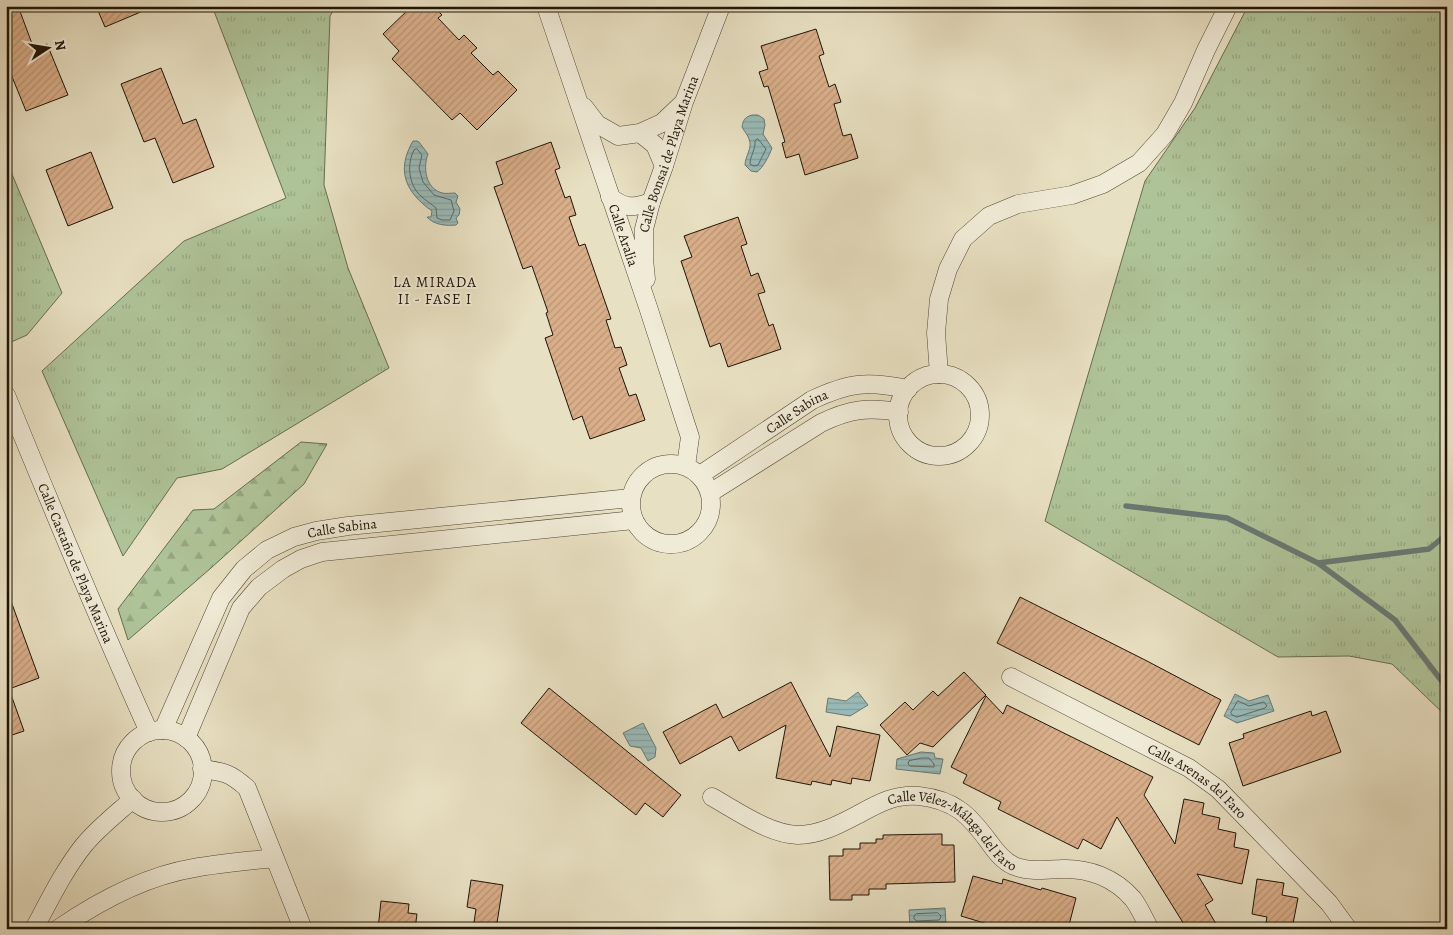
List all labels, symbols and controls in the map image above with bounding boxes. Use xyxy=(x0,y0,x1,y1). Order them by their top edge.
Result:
north arrow xyxy=(22,22,72,72)
text: N xyxy=(50,38,71,52)
street label: Calle Bonsai de Playa Marina xyxy=(634,72,703,235)
street label: Calle Aralia xyxy=(604,202,643,270)
district label: LA MIRADA II - FASE I xyxy=(393,272,477,309)
street label: Calle Sabina xyxy=(762,385,831,438)
street label: Calle Castaño de Playa Marina xyxy=(33,480,118,647)
street label: Calle Sabina xyxy=(305,514,378,543)
street label: Calle Arenas del Faro xyxy=(1144,739,1251,823)
street label: Calle Vélez-Málaga del Faro xyxy=(885,787,1020,876)

